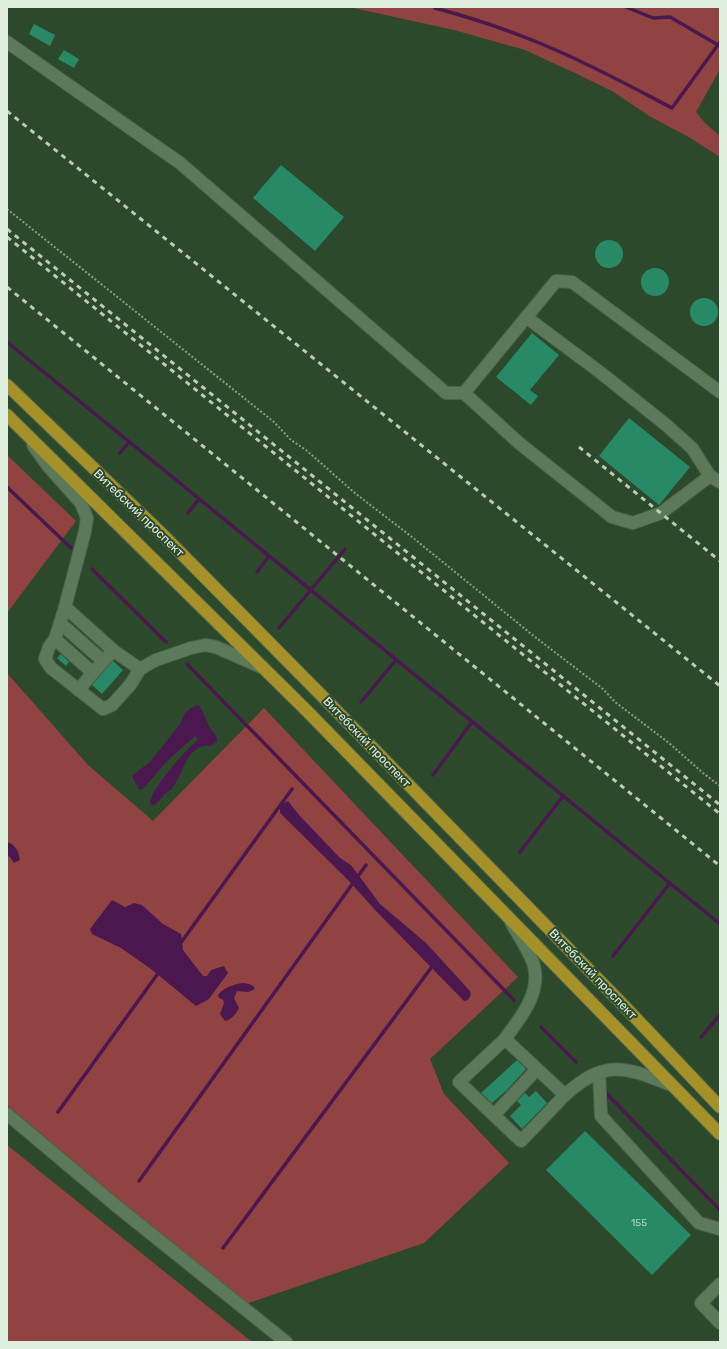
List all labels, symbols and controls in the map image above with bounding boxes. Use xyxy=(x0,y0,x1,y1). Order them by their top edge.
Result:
street label: Витебский проспект xyxy=(91,466,187,560)
street label: Витебский проспект xyxy=(320,694,414,790)
street label: Витебский проспект xyxy=(546,926,640,1022)
house number: 155 xyxy=(631,1217,647,1229)

